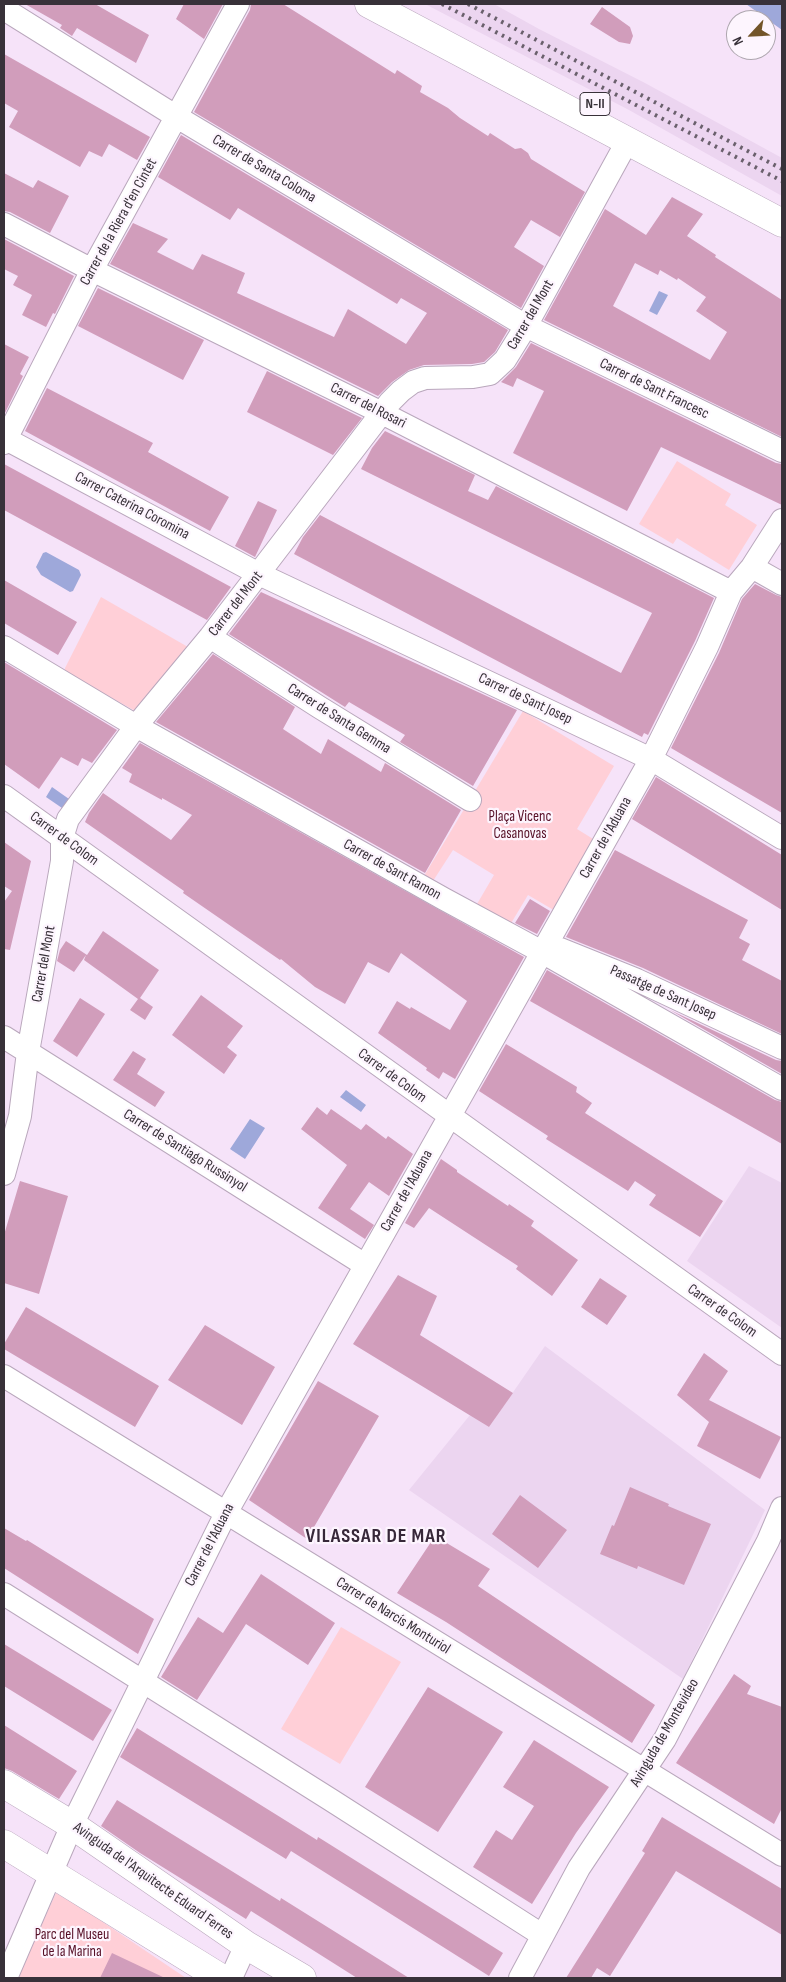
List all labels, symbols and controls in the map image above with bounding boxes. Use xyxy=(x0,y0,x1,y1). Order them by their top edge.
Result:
north arrow xyxy=(726,10,776,60)
text: N xyxy=(729,34,747,48)
road number: N-II xyxy=(580,92,610,116)
street label: Carrer de Santa Coloma xyxy=(209,131,319,207)
street label: Carrer de la Riera d'en Cintet xyxy=(77,155,161,289)
street label: Carrer del Mont xyxy=(504,277,558,353)
street label: Carrer de Sant Francesc xyxy=(596,355,712,423)
street label: Carrer del Rosari xyxy=(327,379,409,433)
street label: Carrer Caterina Coromina xyxy=(72,468,192,544)
street label: Carrer del Mont xyxy=(205,568,267,640)
street label: Carrer de Sant Josep xyxy=(475,669,575,729)
street label: Carrer de Santa Gemma xyxy=(284,680,394,758)
street label: Carrer de l'Aduana xyxy=(576,794,636,882)
street label: Carrer de Colom xyxy=(26,808,102,870)
park label: Plaça Vicenc Casanovas xyxy=(489,808,551,843)
street label: Carrer de Sant Ramon xyxy=(340,836,444,904)
street label: Carrer del Mont xyxy=(28,924,60,1004)
street label: Passatge de Sant Josep xyxy=(607,962,719,1024)
street label: Carrer de Colom xyxy=(354,1045,430,1107)
street label: Carrer de Santiago Russinyol xyxy=(120,1106,250,1196)
street label: Carrer de l'Aduana xyxy=(377,1147,437,1235)
street label: Carrer de Colom xyxy=(684,1281,760,1341)
street label: Carrer de l'Aduana xyxy=(181,1501,239,1589)
district label: VILASSAR DE MAR xyxy=(304,1525,448,1549)
street label: Carrer de Narcís Monturiol xyxy=(333,1574,453,1658)
street label: Avinguda de Montevideo xyxy=(627,1676,703,1790)
street label: Avinguda de l'Arquitecte Eduard Ferres xyxy=(69,1819,237,1943)
park label: Parc del Museu de la Marina xyxy=(35,1926,109,1961)

